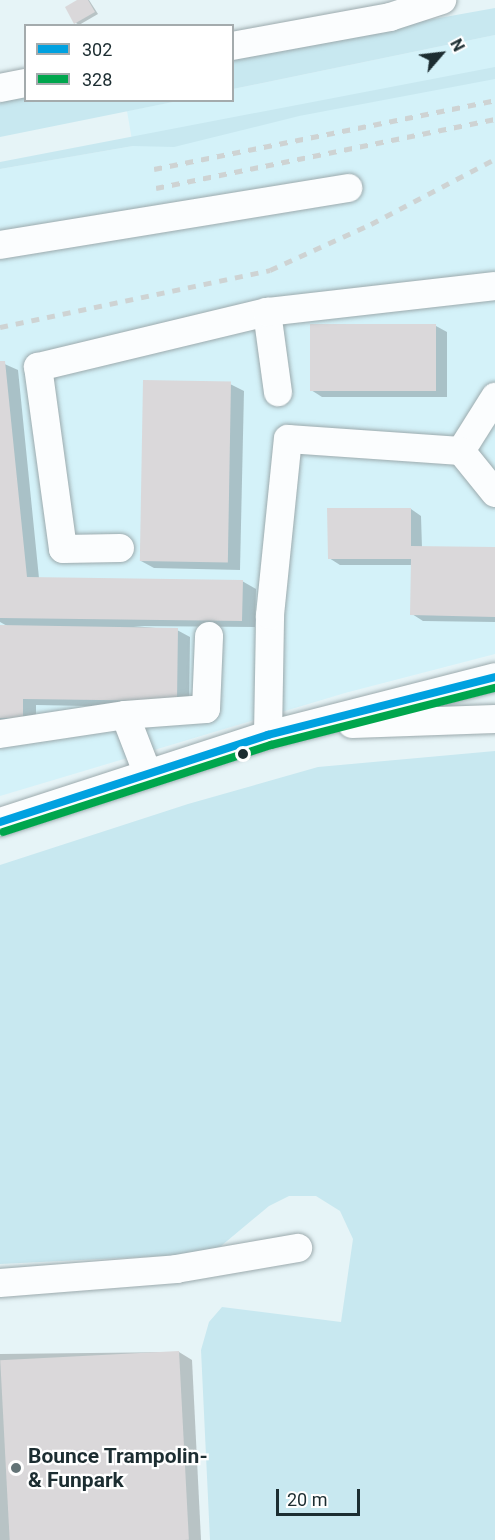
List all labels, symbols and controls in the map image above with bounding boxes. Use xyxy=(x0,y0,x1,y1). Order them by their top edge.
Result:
legend xyxy=(24,24,234,102)
north arrow xyxy=(411,24,471,84)
text: N xyxy=(446,36,468,55)
text: 302 xyxy=(82,39,112,60)
text: 328 xyxy=(82,69,112,90)
unlabelled marker xyxy=(237,748,249,760)
place label: Bounce Trampolin- & Funpark xyxy=(28,1443,208,1493)
marker: Bounce Trampolin- & Funpark xyxy=(9,1461,23,1475)
scale bar xyxy=(279,1477,363,1515)
text: 20 m xyxy=(287,1489,327,1510)

